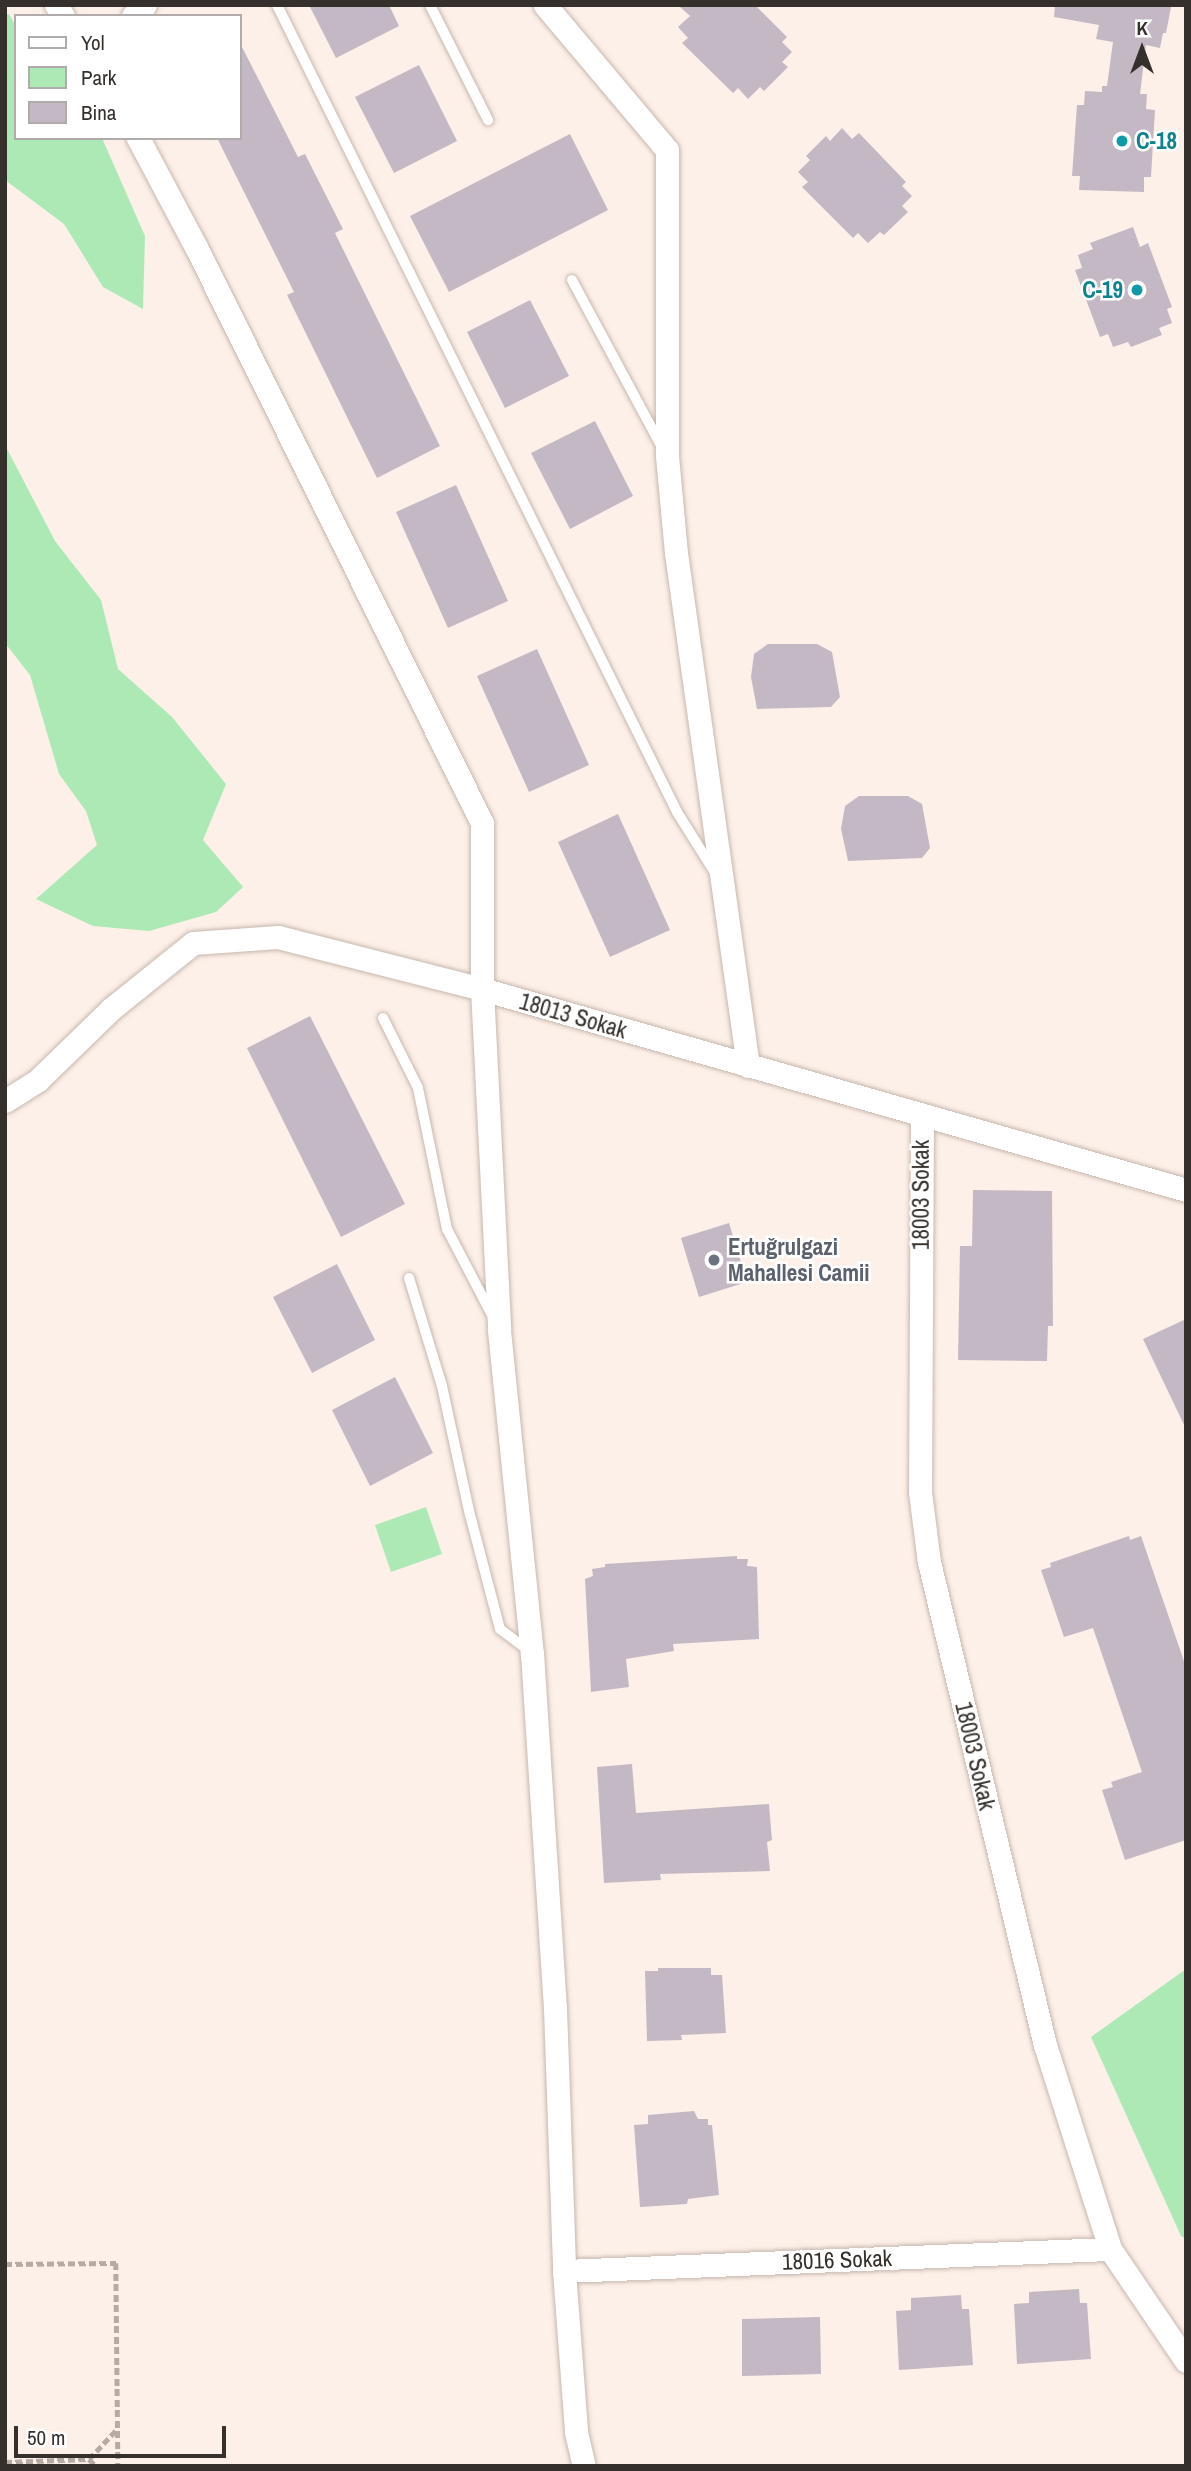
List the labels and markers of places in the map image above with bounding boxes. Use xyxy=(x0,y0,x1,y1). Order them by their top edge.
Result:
place label: C-18 xyxy=(1136,127,1177,155)
marker: C-18 xyxy=(1114,133,1130,149)
place label: C-19 xyxy=(1082,276,1123,304)
marker: C-19 xyxy=(1129,282,1145,298)
place label: Ertuğrulgazi Mahallesi Camii xyxy=(728,1233,870,1287)
marker: Ertuğrulgazi Mahallesi Camii xyxy=(706,1252,722,1268)

